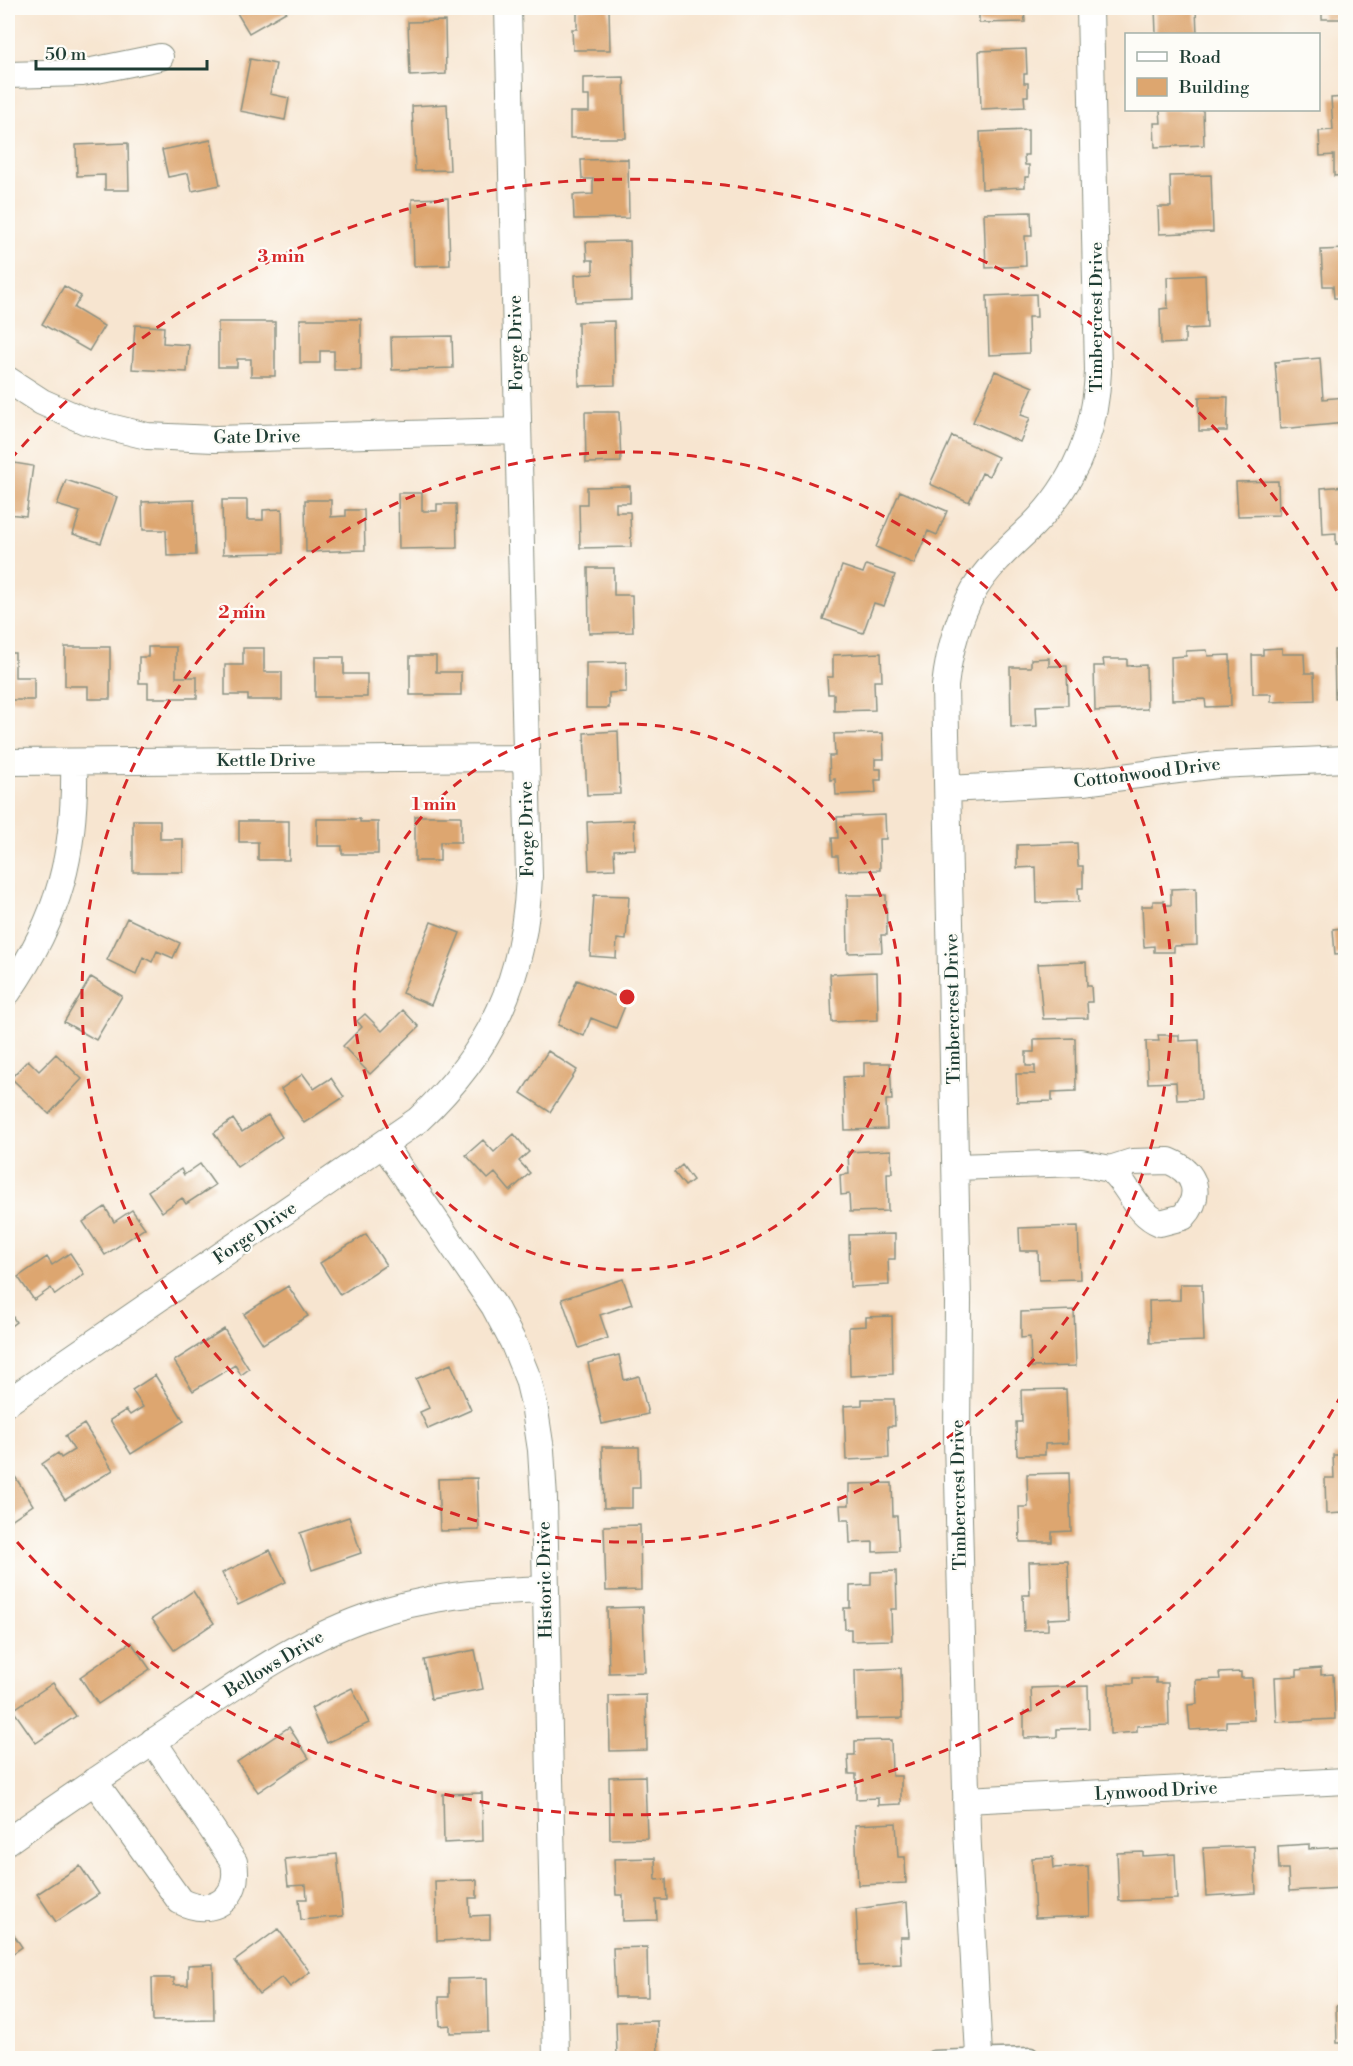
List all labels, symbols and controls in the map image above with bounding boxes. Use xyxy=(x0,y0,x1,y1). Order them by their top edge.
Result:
scale bar xyxy=(36,33,207,71)
legend xyxy=(1125,33,1320,111)
text: 50 m xyxy=(45,43,87,66)
text: Road xyxy=(1179,46,1222,69)
text: Building xyxy=(1178,76,1250,99)
street label: Timbercrest Drive xyxy=(1085,242,1108,392)
text: 3 min xyxy=(258,245,304,268)
street label: Forge Drive xyxy=(504,295,528,391)
street label: Gate Drive xyxy=(213,425,301,449)
text: 2 min xyxy=(218,601,266,624)
street label: Kettle Drive xyxy=(216,749,316,772)
street label: Cottonwood Drive xyxy=(1072,753,1222,793)
street label: Forge Drive xyxy=(515,781,539,877)
text: 1 min xyxy=(412,793,456,816)
street label: Timbercrest Drive xyxy=(940,933,966,1085)
centre of rings xyxy=(617,987,637,1007)
street label: Forge Drive xyxy=(209,1197,301,1269)
street label: Timbercrest Drive xyxy=(946,1419,972,1571)
street label: Historic Drive xyxy=(532,1521,558,1639)
street label: Bellows Drive xyxy=(219,1625,328,1703)
street label: Lynwood Drive xyxy=(1094,1776,1218,1806)

